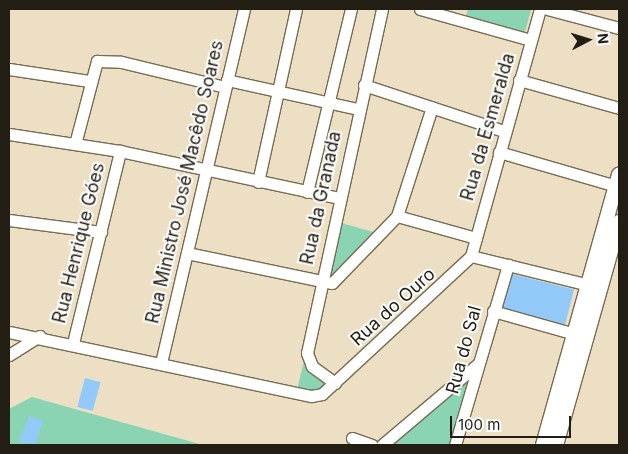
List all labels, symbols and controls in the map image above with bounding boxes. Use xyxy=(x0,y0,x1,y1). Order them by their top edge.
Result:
north arrow xyxy=(563,15,613,65)
text: N xyxy=(595,33,612,45)
street label: Rua Ministro José Macêdo Soares xyxy=(142,38,228,326)
street label: Rua da Esmeralda xyxy=(457,51,519,203)
street label: Rua da Granada xyxy=(296,129,346,267)
street label: Rua Henrique Góes xyxy=(49,160,109,326)
street label: Rua do Ouro xyxy=(346,264,440,350)
street label: Rua do Sal xyxy=(442,304,486,396)
scale bar xyxy=(453,406,574,438)
text: 100 m xyxy=(458,415,500,434)

